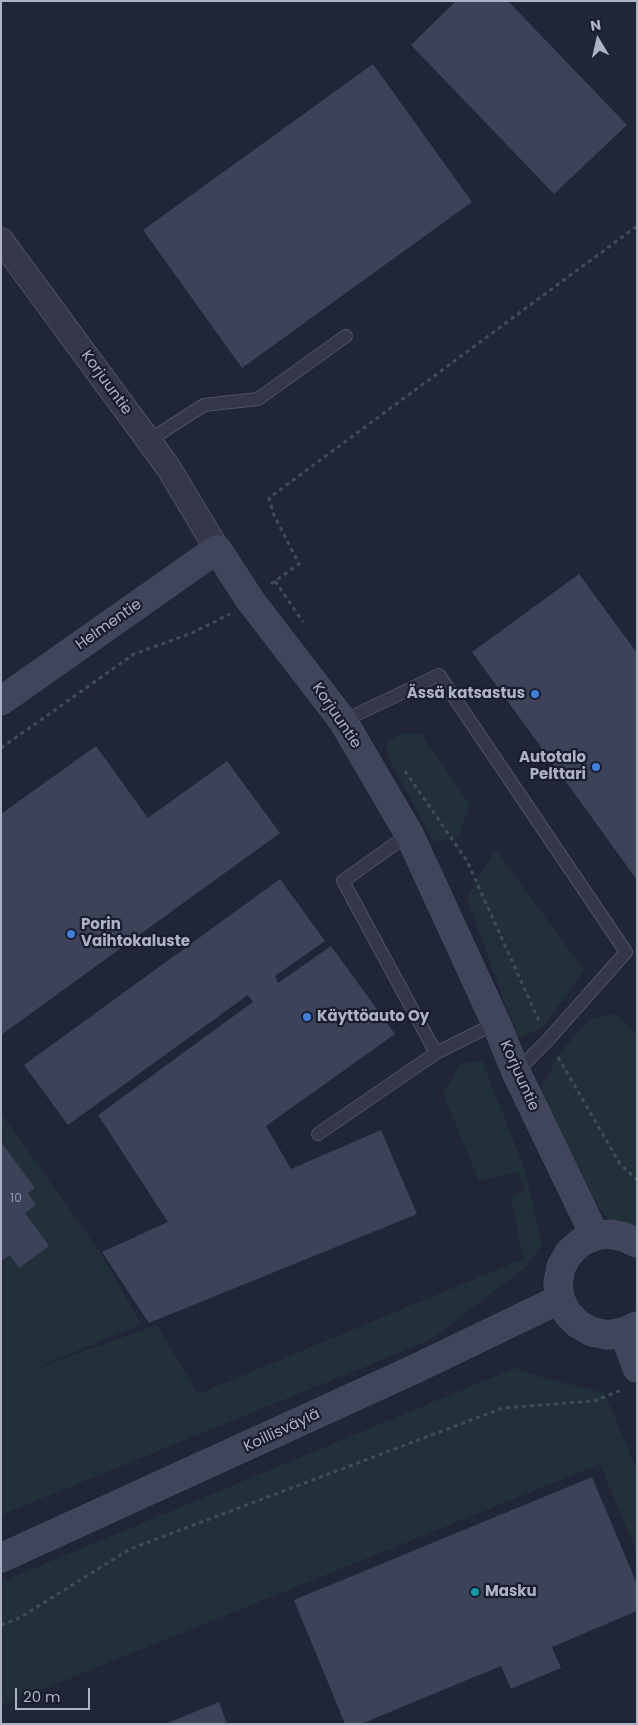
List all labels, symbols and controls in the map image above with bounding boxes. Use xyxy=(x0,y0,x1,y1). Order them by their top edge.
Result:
text: N xyxy=(589,14,602,36)
north arrow xyxy=(573,15,623,65)
street label: Korjuuntie xyxy=(77,347,135,419)
street label: Helmentie xyxy=(73,596,145,654)
street label: Korjuuntie xyxy=(308,680,364,752)
place label: Ässä katsastus xyxy=(407,685,525,703)
marker: Ässä katsastus xyxy=(529,688,541,700)
place label: Autotalo Pelttari xyxy=(519,749,586,784)
marker: Autotalo Pelttari xyxy=(590,761,602,773)
place label: Porin Vaihtokaluste xyxy=(81,916,190,951)
marker: Porin Vaihtokaluste xyxy=(65,928,77,940)
place label: Käyttöauto Oy xyxy=(317,1008,429,1026)
marker: Käyttöauto Oy xyxy=(301,1011,313,1023)
street label: Korjuuntie xyxy=(495,1038,543,1114)
house number: 10 xyxy=(10,1192,22,1206)
street label: Koillisväylä xyxy=(241,1406,323,1456)
place label: Masku xyxy=(485,1583,537,1601)
marker: Masku xyxy=(469,1586,481,1598)
scale bar xyxy=(18,1678,92,1710)
text: 20 m xyxy=(23,1686,61,1707)

